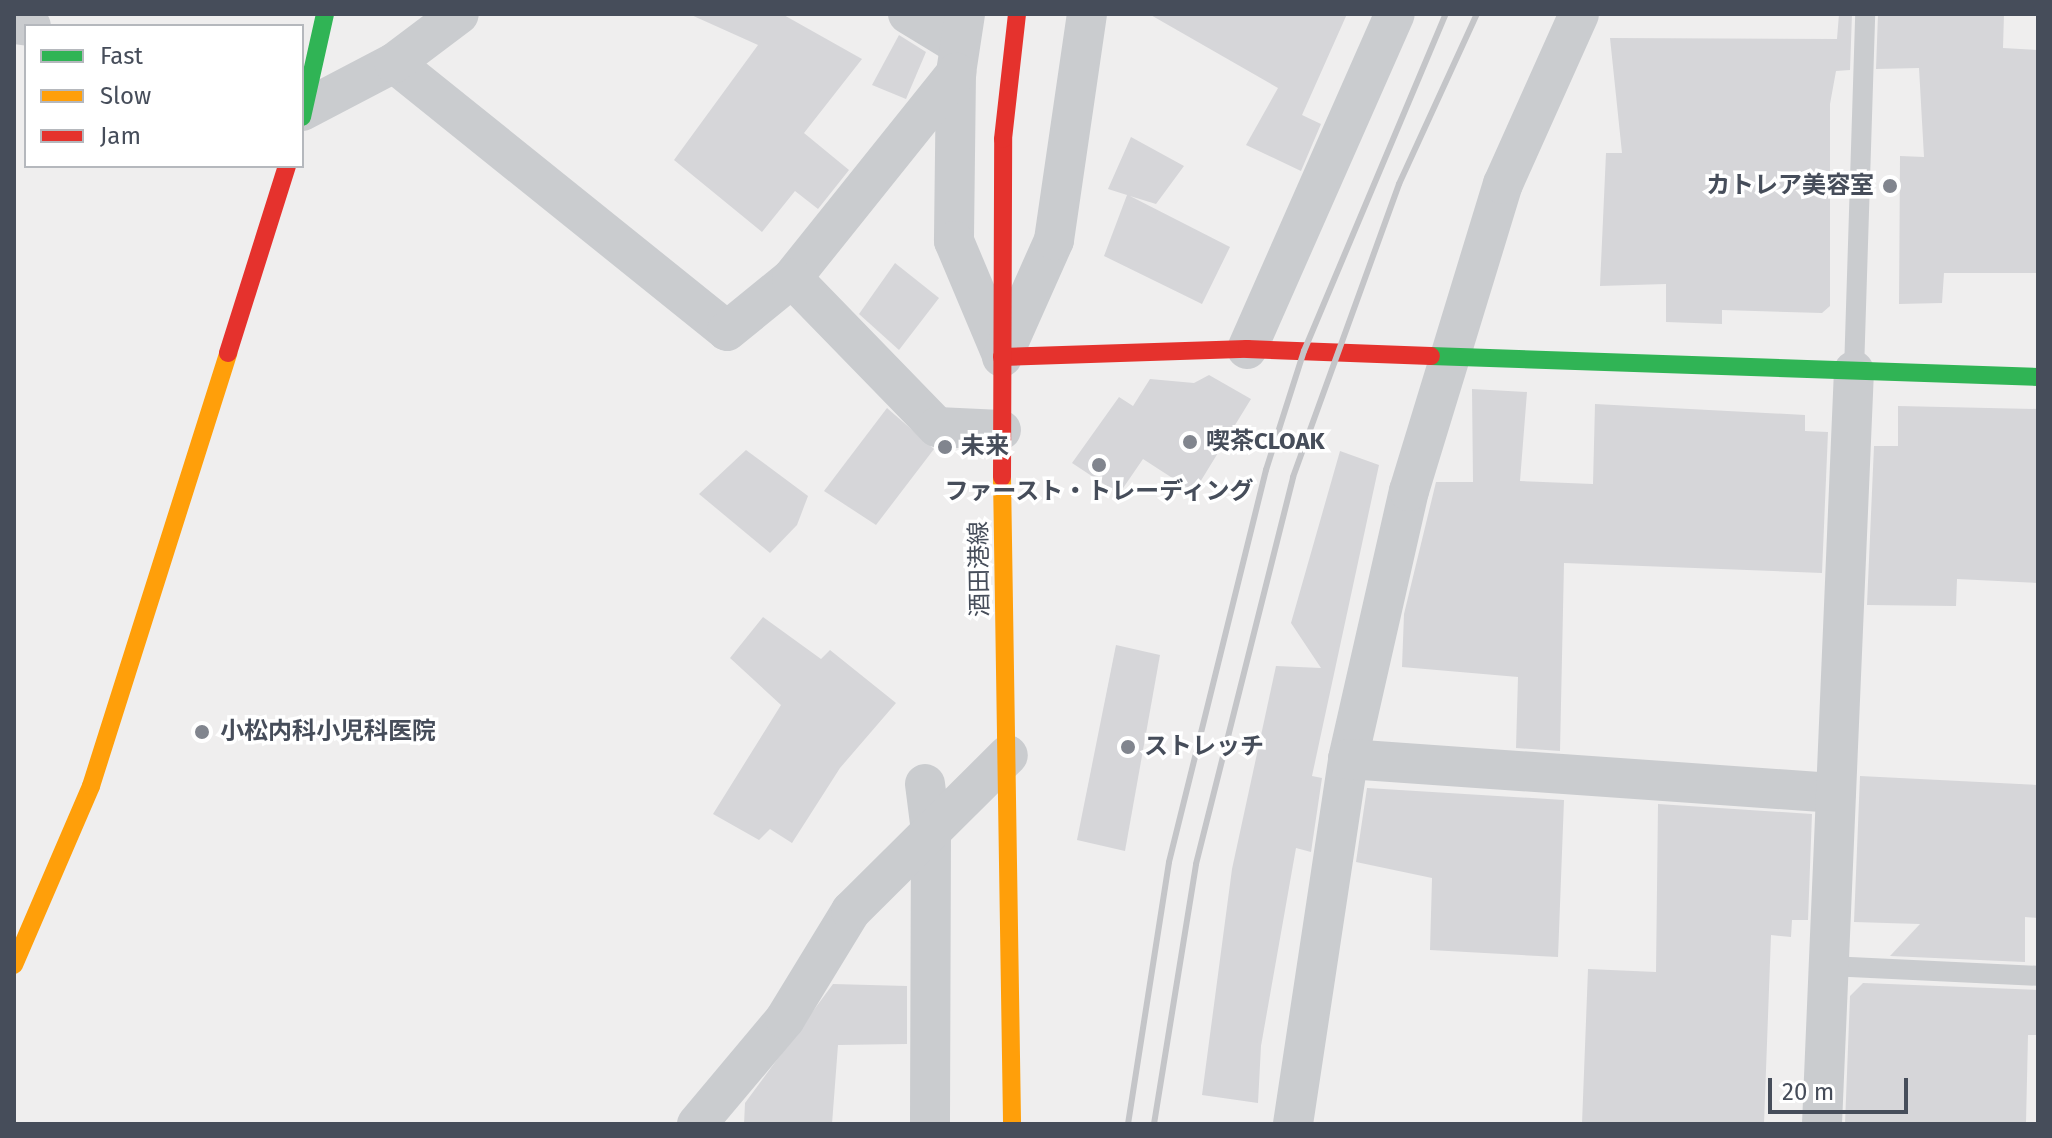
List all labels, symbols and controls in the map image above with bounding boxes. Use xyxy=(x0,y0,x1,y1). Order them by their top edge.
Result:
legend xyxy=(24,24,304,168)
text: Fast xyxy=(100,42,143,70)
text: Slow xyxy=(100,82,151,110)
text: Jam xyxy=(100,122,141,150)
place label: カトレア美容室 xyxy=(1706,172,1874,200)
marker: カトレア美容室 xyxy=(1881,177,1899,195)
place label: 喫茶CLOAK xyxy=(1206,428,1325,456)
place label: 未来 xyxy=(961,433,1009,461)
marker: 喫茶CLOAK xyxy=(1181,433,1199,451)
marker: 未来 xyxy=(936,438,954,456)
marker: ファースト・トレーディング xyxy=(1090,456,1108,474)
place label: ファースト・トレーディング xyxy=(943,478,1255,506)
street label: 酒田港線 xyxy=(965,521,995,617)
place label: 小松内科小児科医院 xyxy=(220,718,436,746)
marker: 小松内科小児科医院 xyxy=(191,721,213,743)
place label: ストレッチ xyxy=(1144,733,1264,761)
marker: ストレッチ xyxy=(1119,738,1137,756)
scale bar xyxy=(1772,1062,1912,1112)
text: 20 m xyxy=(1782,1078,1834,1106)

